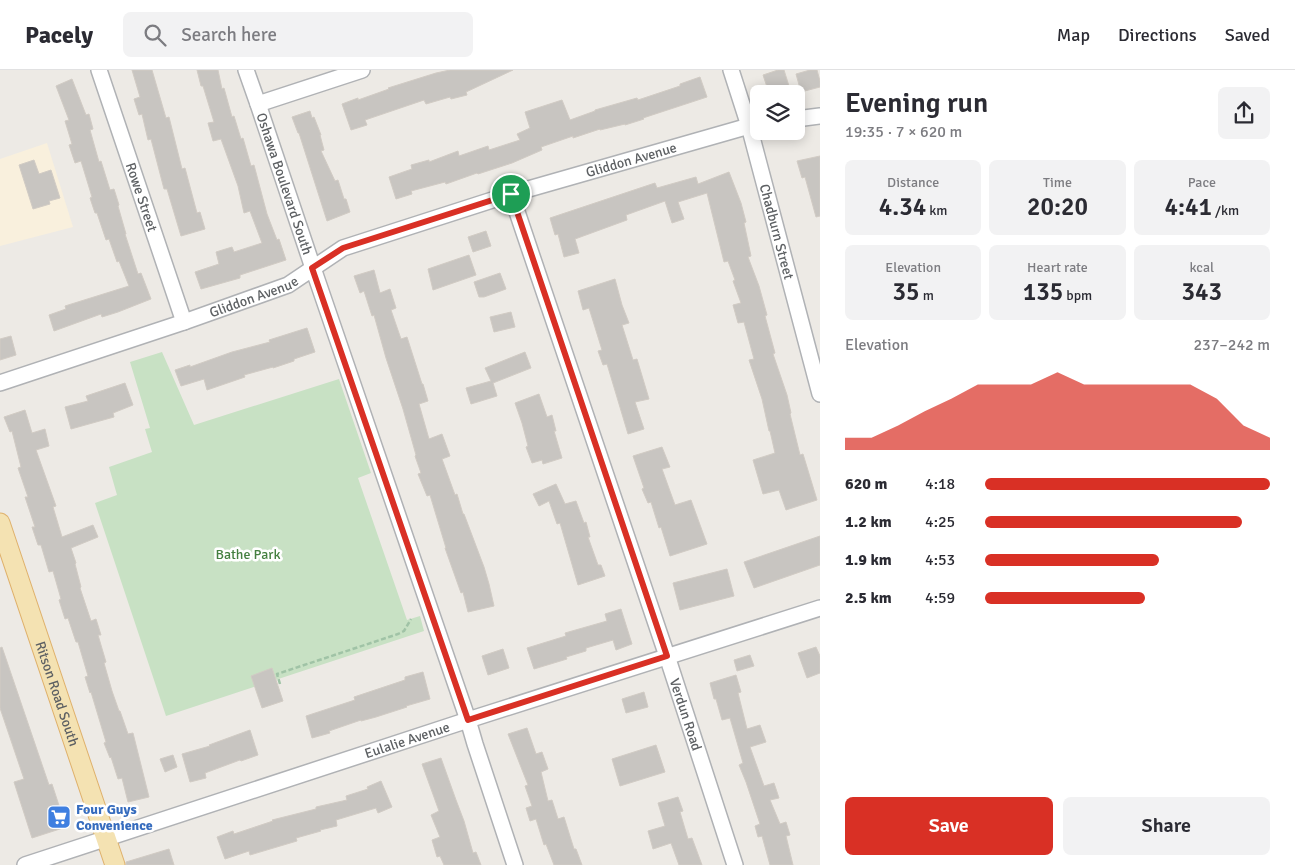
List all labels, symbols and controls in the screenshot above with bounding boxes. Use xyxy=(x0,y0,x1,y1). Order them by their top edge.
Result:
search box xyxy=(123,12,473,57)
text: Pacely xyxy=(25,20,93,50)
icon: search xyxy=(141,21,169,49)
text: Search here xyxy=(181,23,277,47)
text: Map xyxy=(1057,24,1090,46)
text: Directions xyxy=(1118,24,1197,46)
text: Saved xyxy=(1225,24,1270,46)
map controls xyxy=(750,85,805,140)
button: layers xyxy=(750,85,805,140)
text: Evening run xyxy=(845,86,988,120)
button: share xyxy=(1218,87,1270,139)
street label: Oshawa Boulevard South xyxy=(253,110,316,257)
text: 19:35 · 7 × 620 m xyxy=(845,122,962,142)
street label: Gliddon Avenue xyxy=(584,139,679,181)
street label: Rowe Street xyxy=(122,160,161,234)
pin xyxy=(490,173,532,215)
text: Distance xyxy=(887,174,939,191)
text: Time xyxy=(1043,174,1072,191)
text: Pace xyxy=(1188,174,1216,191)
icon: arrive xyxy=(497,180,525,208)
street label: Chadburn Street xyxy=(756,182,798,281)
text: 4.34 xyxy=(879,191,926,222)
text: 20:20 xyxy=(1027,191,1088,222)
text: 4:41 xyxy=(1164,191,1212,222)
text: km xyxy=(926,202,947,219)
text: /km xyxy=(1212,202,1239,219)
text: Elevation xyxy=(885,259,941,276)
text: Heart rate xyxy=(1027,259,1088,276)
text: kcal xyxy=(1190,259,1214,276)
street label: Gliddon Avenue xyxy=(207,272,301,321)
text: 35 xyxy=(893,276,920,307)
text: 135 xyxy=(1023,276,1063,307)
text: 343 xyxy=(1182,276,1222,307)
text: m xyxy=(920,287,934,304)
text: bpm xyxy=(1063,287,1092,304)
text: Elevation xyxy=(845,335,909,355)
text: 237–242 m xyxy=(1193,335,1270,355)
text: 620 m xyxy=(845,474,887,494)
text: 4:18 xyxy=(925,474,955,494)
text: 1.2 km xyxy=(845,512,892,532)
text: 4:25 xyxy=(925,512,955,532)
park label: Bathe Park xyxy=(216,546,280,563)
text: 1.9 km xyxy=(845,550,892,570)
text: 4:53 xyxy=(925,550,955,570)
text: 2.5 km xyxy=(845,588,892,608)
text: 4:59 xyxy=(925,588,955,608)
street label: Ritson Road South xyxy=(32,639,83,748)
street label: Verdun Road xyxy=(666,676,706,753)
street label: Eulalie Avenue xyxy=(362,718,452,762)
button: Save xyxy=(845,797,1053,855)
button: Share xyxy=(1063,797,1270,855)
place label: Four Guys Convenience xyxy=(76,801,153,834)
supermarket icon: Four Guys Convenience xyxy=(46,804,72,830)

